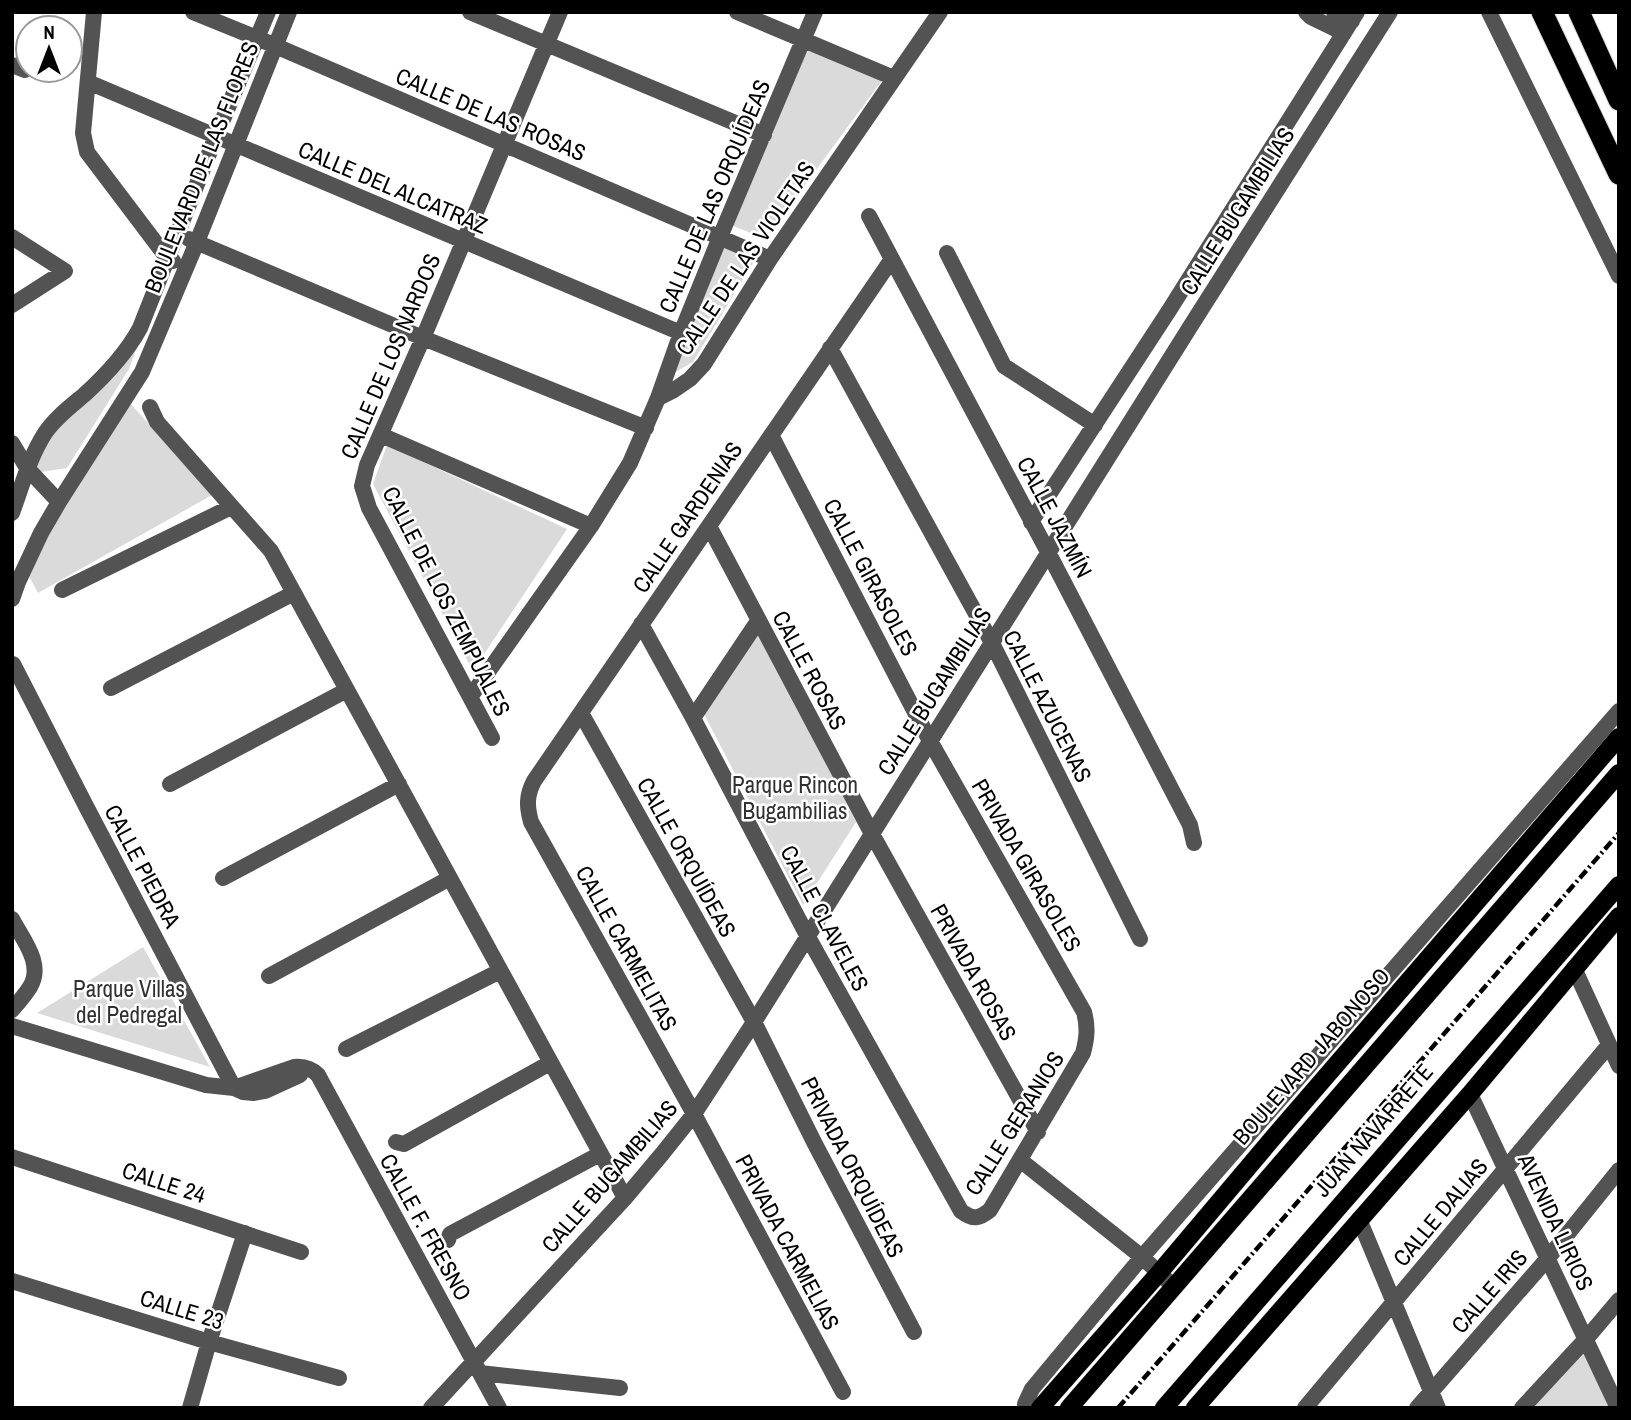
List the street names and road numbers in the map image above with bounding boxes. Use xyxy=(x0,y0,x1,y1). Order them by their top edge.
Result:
street label: BOULEVARD DE LAS FLORES xyxy=(136,37,266,297)
street label: CALLE DE LAS ROSAS xyxy=(391,60,591,168)
street label: CALLE DE LAS ORQUÍDEAS xyxy=(651,75,777,317)
street label: CALLE BUGAMBILIAS xyxy=(1173,121,1301,301)
street label: CALLE DEL ALCATRAZ xyxy=(294,133,493,241)
street label: CALLE DE LAS VIOLETAS xyxy=(668,155,822,361)
street label: CALLE DE LOS NARDOS xyxy=(333,249,447,463)
street label: CALLE GARDENIAS xyxy=(625,435,749,599)
street label: CALLE JAZMÍN xyxy=(1010,451,1100,583)
street label: CALLE DE LOS ZEMPUALES xyxy=(376,481,518,721)
street label: CALLE GIRASOLES xyxy=(816,493,926,661)
street label: CALLE BUGAMBILIAS xyxy=(870,601,998,781)
street label: CALLE ROSAS xyxy=(766,605,854,735)
street label: CALLE AZUCENAS xyxy=(996,625,1100,787)
street label: CALLE ORQUÍDEAS xyxy=(630,772,744,942)
street label: PRIVADA GIRASOLES xyxy=(965,773,1089,957)
street label: CALLE PIEDRA xyxy=(98,799,189,933)
street label: CALLE CLAVELES xyxy=(773,840,877,996)
street label: CALLE CARMELITAS xyxy=(569,860,685,1036)
street label: PRIVADA ROSAS xyxy=(924,898,1024,1046)
street label: BOULEVARD JABONOSO xyxy=(1225,961,1397,1151)
street label: CALLE GERANIOS xyxy=(957,1045,1071,1201)
street label: JUAN NAVARRETE xyxy=(1307,1057,1439,1203)
street label: PRIVADA ORQUÍDEAS xyxy=(794,1071,912,1263)
street label: CALLE BUGAMBILIAS xyxy=(534,1093,684,1259)
street label: CALLE F. FRESNO xyxy=(373,1148,479,1306)
street label: AVENIDA LIRIOS xyxy=(1510,1148,1601,1295)
street label: PRIVADA CARMELIAS xyxy=(729,1149,847,1335)
street label: CALLE DALIAS xyxy=(1386,1151,1494,1273)
street label: CALLE 24 xyxy=(118,1154,210,1210)
street label: CALLE IRIS xyxy=(1444,1242,1534,1340)
street label: CALLE 23 xyxy=(136,1282,228,1336)

